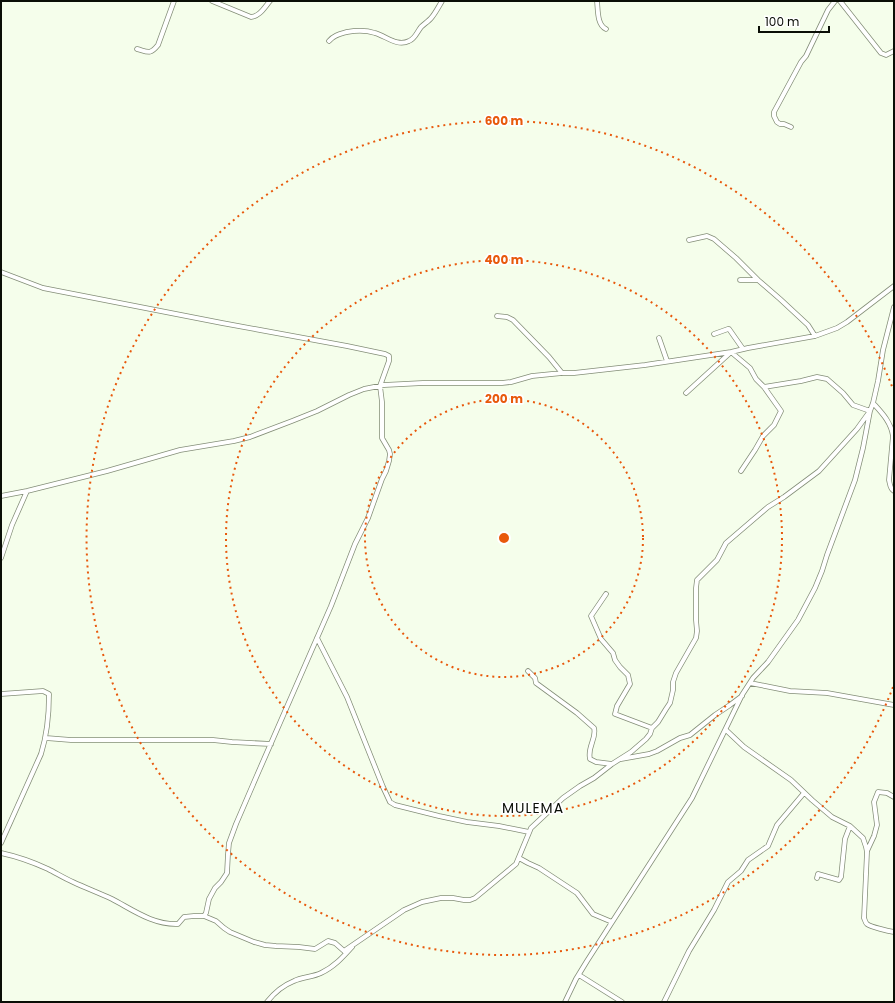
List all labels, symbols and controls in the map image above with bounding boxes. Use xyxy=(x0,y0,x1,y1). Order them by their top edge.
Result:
scale bar xyxy=(759,8,829,34)
text: 100 m xyxy=(765,13,799,30)
text: 600 m xyxy=(485,112,524,129)
text: 400 m xyxy=(484,251,524,268)
text: 200 m xyxy=(485,390,523,407)
centre of rings xyxy=(497,531,511,545)
district label: MULEMA xyxy=(502,798,564,818)

